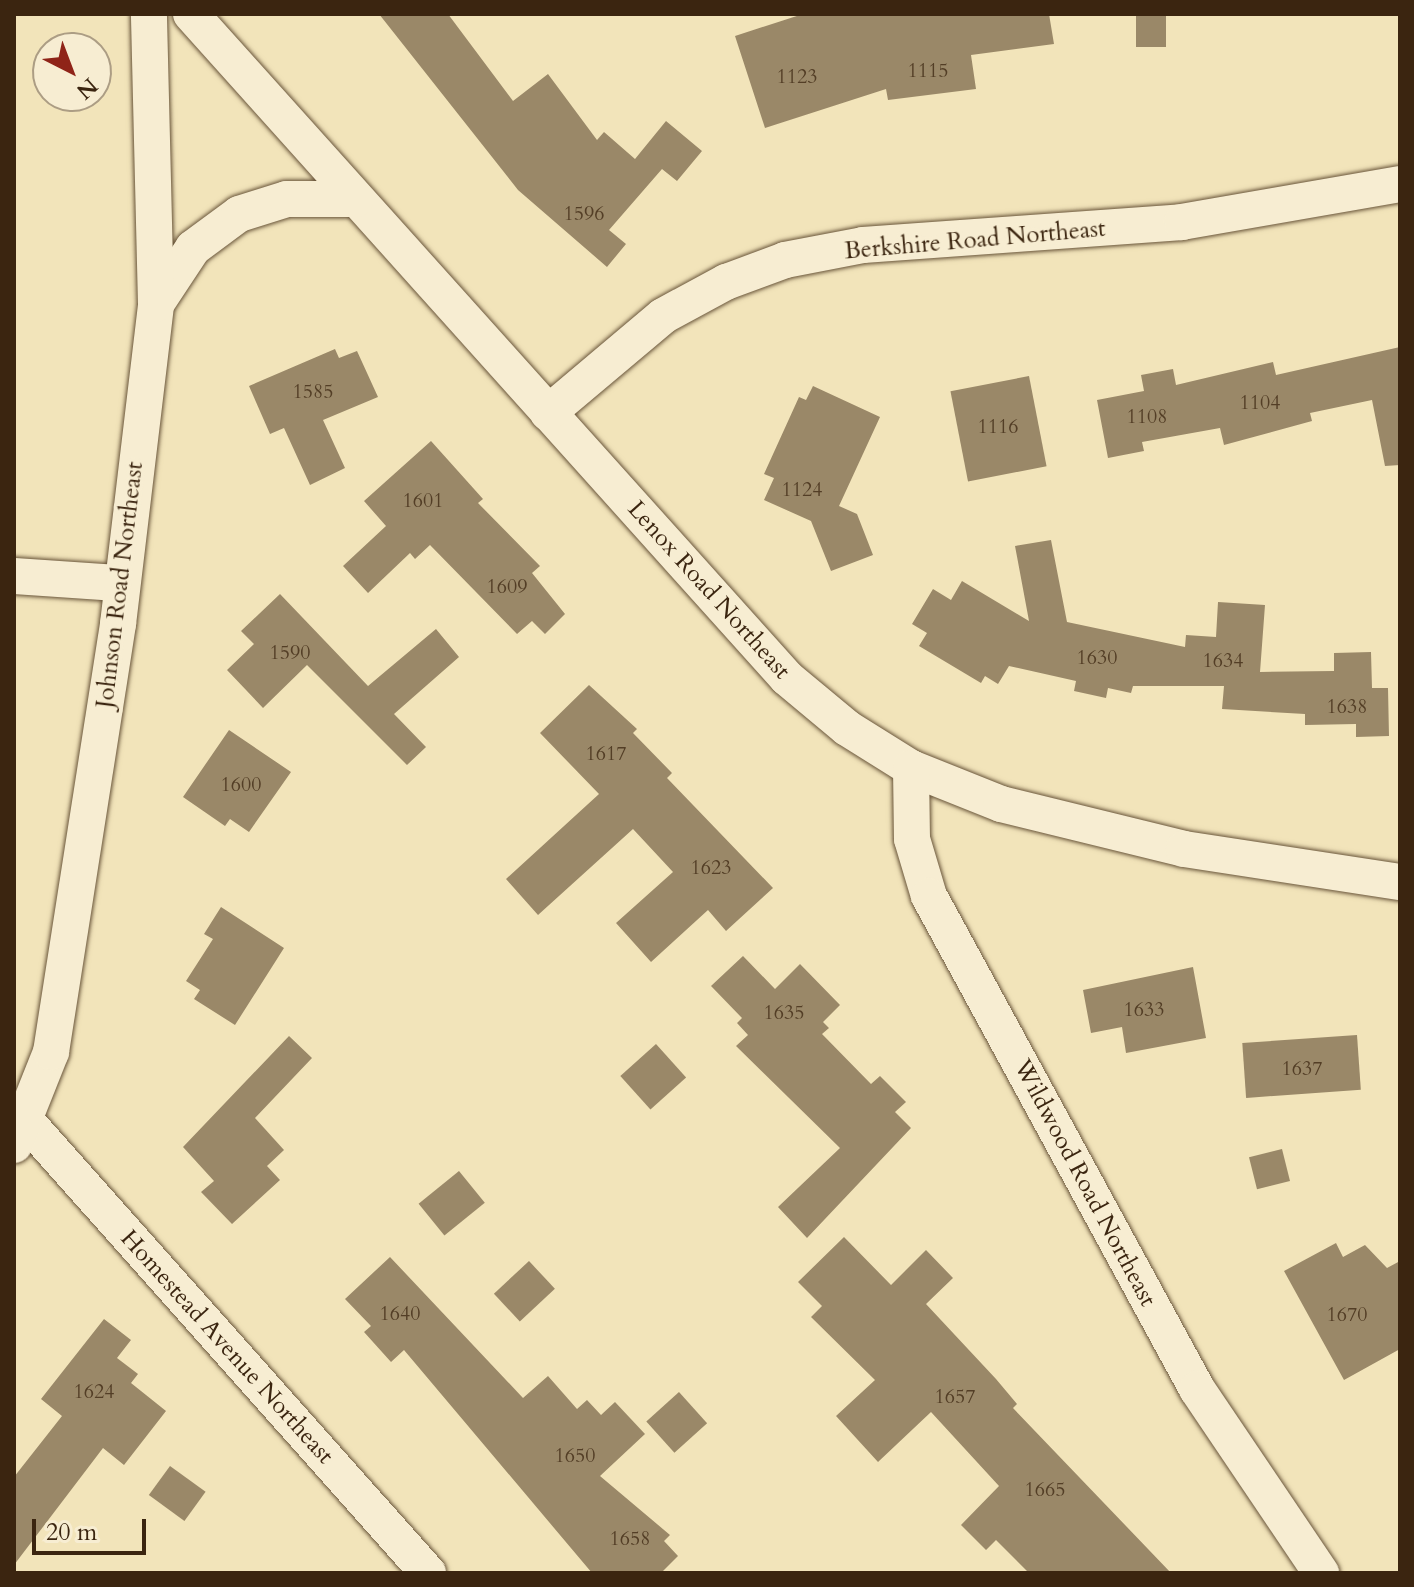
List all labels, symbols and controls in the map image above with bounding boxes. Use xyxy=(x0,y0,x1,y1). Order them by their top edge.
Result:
north arrow xyxy=(32,32,112,112)
house number: 1115 xyxy=(908,58,948,82)
house number: 1123 xyxy=(777,64,817,88)
text: N xyxy=(70,71,104,106)
house number: 1596 xyxy=(564,201,604,225)
street label: Berkshire Road Northeast xyxy=(843,214,1107,266)
house number: 1585 xyxy=(293,379,333,403)
house number: 1104 xyxy=(1240,390,1280,414)
house number: 1108 xyxy=(1127,404,1167,428)
house number: 1116 xyxy=(978,414,1018,438)
street label: Johnson Road Northeast xyxy=(91,460,149,710)
house number: 1124 xyxy=(782,477,822,501)
house number: 1601 xyxy=(403,488,443,512)
street label: Lenox Road Northeast xyxy=(622,495,796,685)
house number: 1609 xyxy=(487,574,527,598)
house number: 1590 xyxy=(270,640,310,664)
house number: 1630 xyxy=(1077,645,1117,669)
house number: 1634 xyxy=(1203,648,1243,672)
house number: 1638 xyxy=(1327,694,1367,718)
house number: 1617 xyxy=(586,741,626,765)
house number: 1600 xyxy=(221,772,261,796)
house number: 1623 xyxy=(691,855,731,879)
house number: 1633 xyxy=(1124,997,1164,1021)
house number: 1635 xyxy=(764,1000,804,1024)
street label: Wildwood Road Northeast xyxy=(1008,1055,1162,1311)
house number: 1637 xyxy=(1282,1056,1322,1080)
street label: Homestead Avenue Northeast xyxy=(114,1224,340,1470)
house number: 1640 xyxy=(380,1301,420,1325)
house number: 1670 xyxy=(1327,1302,1367,1326)
house number: 1624 xyxy=(74,1379,114,1403)
house number: 1657 xyxy=(935,1384,975,1408)
house number: 1650 xyxy=(555,1443,595,1467)
house number: 1665 xyxy=(1025,1477,1065,1501)
scale bar xyxy=(36,1503,150,1553)
text: 20 m xyxy=(46,1516,97,1549)
house number: 1658 xyxy=(610,1526,650,1550)

